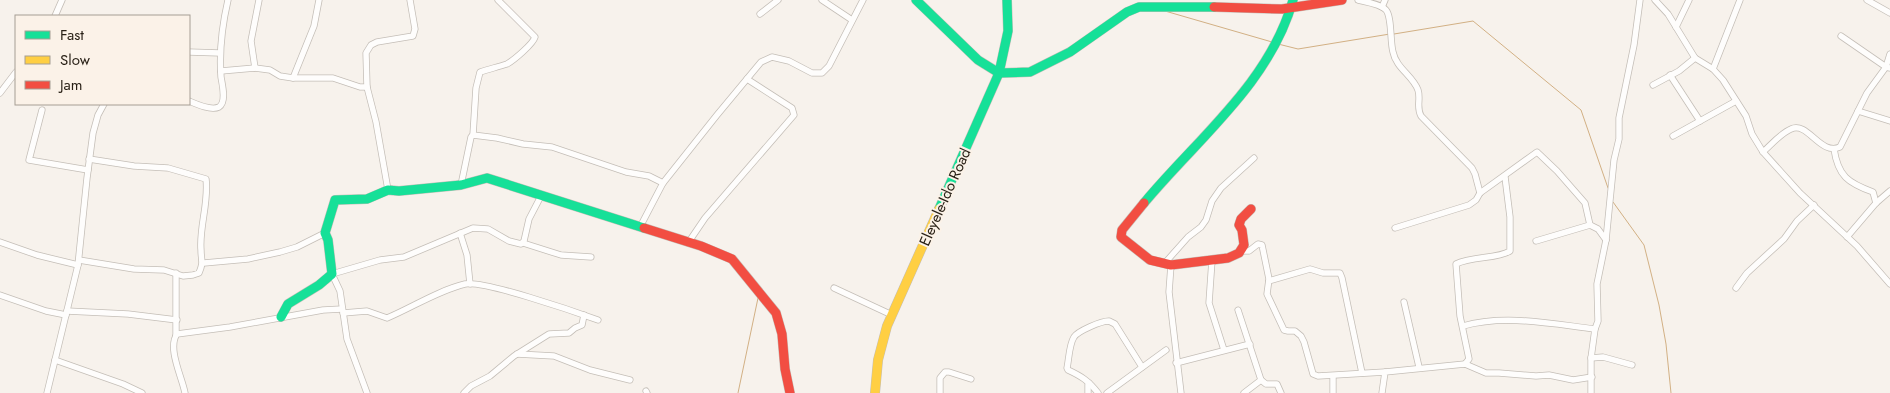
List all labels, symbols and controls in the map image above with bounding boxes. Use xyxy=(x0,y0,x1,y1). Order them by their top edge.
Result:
legend xyxy=(15,15,190,105)
text: Fast xyxy=(60,24,84,46)
text: Slow xyxy=(60,49,91,71)
text: Jam xyxy=(58,74,83,96)
street label: Eleyele-Ido Road xyxy=(914,145,976,249)

